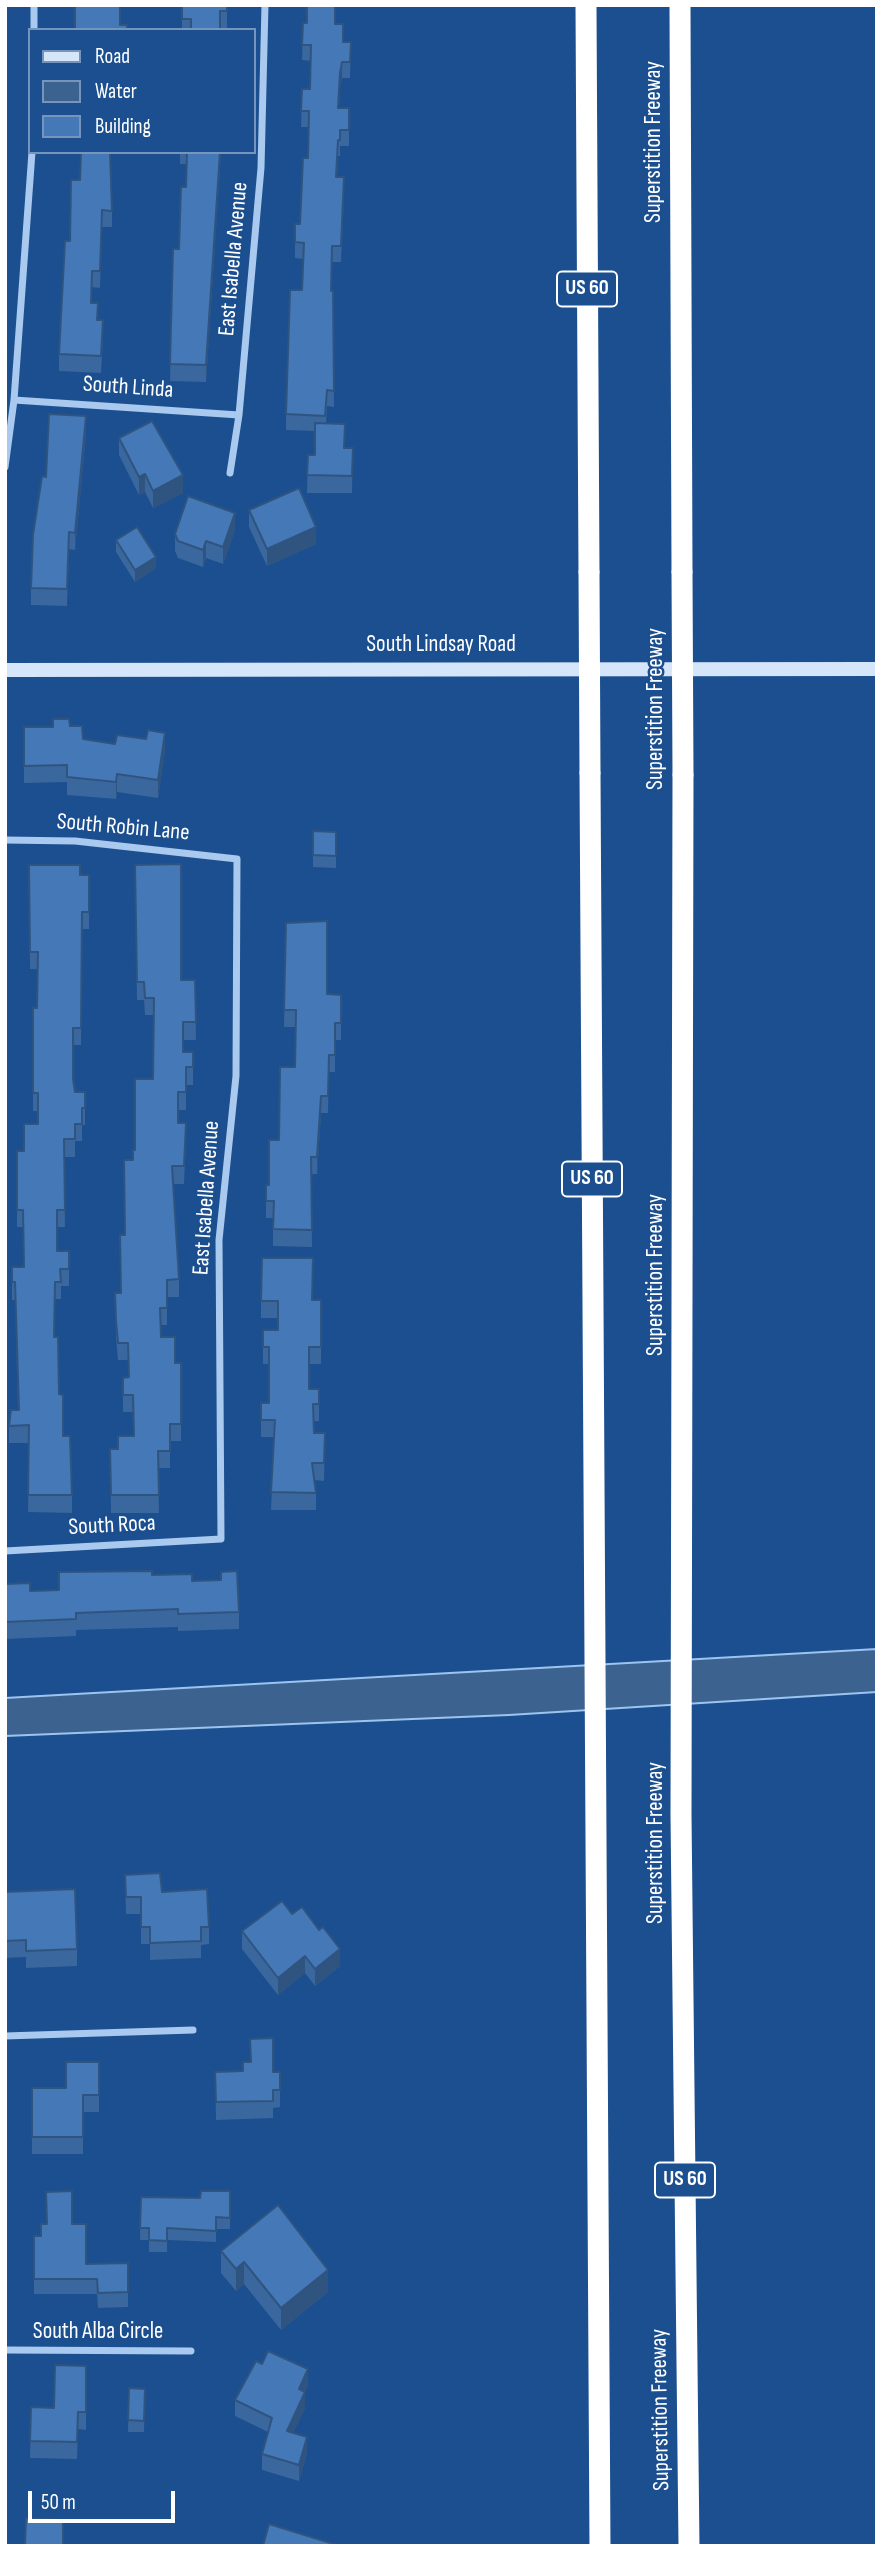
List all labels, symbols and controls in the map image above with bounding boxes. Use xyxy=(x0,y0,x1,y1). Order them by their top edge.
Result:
legend xyxy=(28,28,256,154)
text: Road xyxy=(95,44,130,69)
street label: Superstition Freeway xyxy=(640,61,668,223)
text: Water xyxy=(95,79,137,104)
text: Building xyxy=(95,114,151,139)
street label: East Isabella Avenue xyxy=(214,181,254,337)
road number: US 60 xyxy=(557,272,617,306)
street label: South Linda xyxy=(82,371,174,405)
street label: Superstition Freeway xyxy=(642,628,670,790)
street label: South Lindsay Road xyxy=(366,631,516,659)
street label: South Robin Lane xyxy=(55,808,191,848)
street label: East Isabella Avenue xyxy=(188,1120,226,1276)
road number: US 60 xyxy=(562,1162,622,1196)
street label: Superstition Freeway xyxy=(642,1194,670,1356)
street label: South Roca xyxy=(68,1510,156,1542)
street label: Superstition Freeway xyxy=(642,1762,670,1924)
road number: US 60 xyxy=(655,2162,715,2198)
street label: South Alba Circle xyxy=(33,2318,163,2346)
street label: Superstition Freeway xyxy=(646,2329,676,2491)
scale bar xyxy=(32,2478,178,2522)
text: 50 m xyxy=(41,2490,76,2515)

